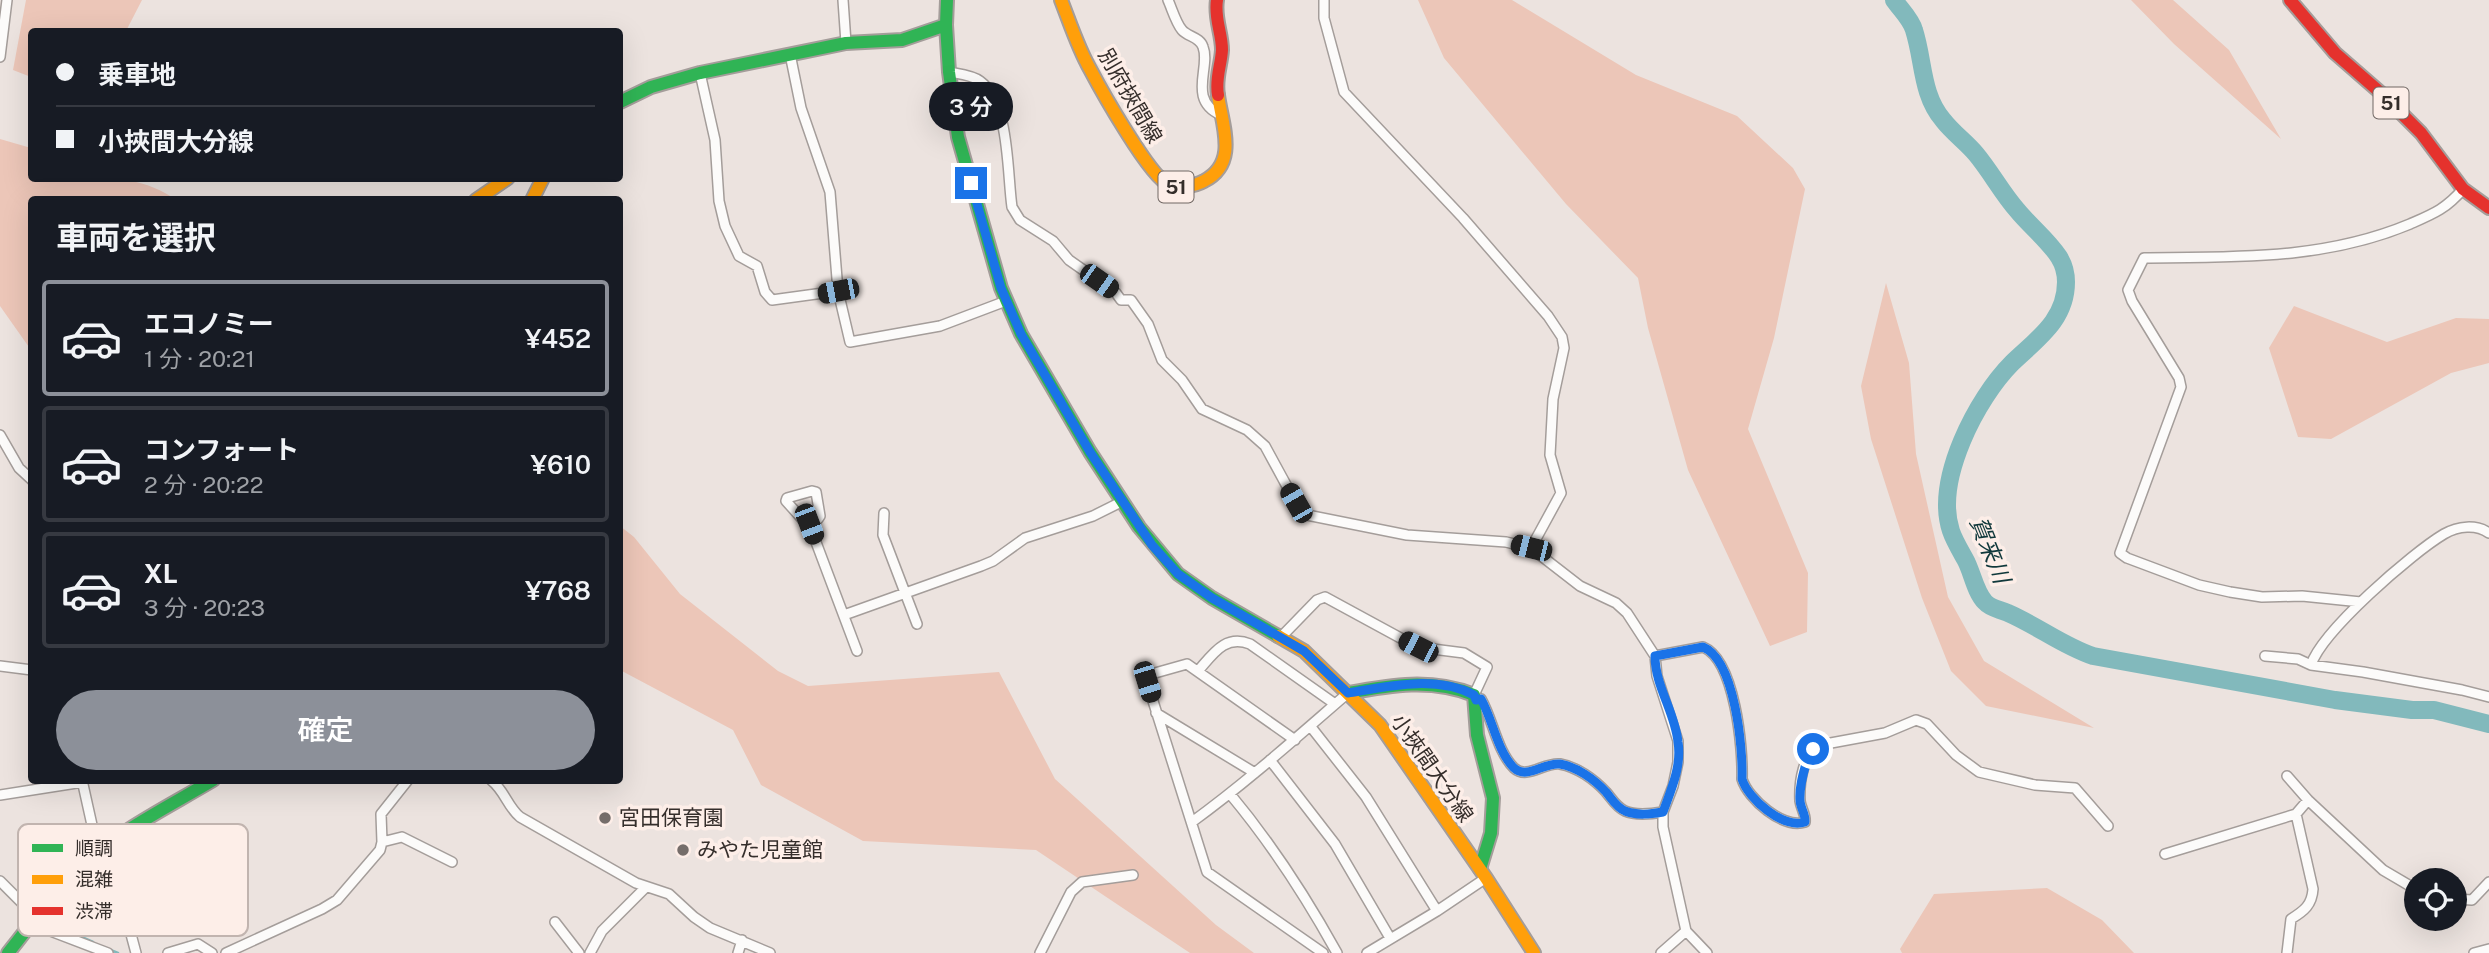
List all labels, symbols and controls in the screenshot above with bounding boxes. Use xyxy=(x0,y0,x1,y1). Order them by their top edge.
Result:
street label: 別府挾間線 xyxy=(1093,44,1168,147)
text: 乗車地 xyxy=(98,59,176,90)
callout: 3 分 xyxy=(929,82,1013,130)
road number: 51 xyxy=(2374,88,2408,118)
text: 3 分 xyxy=(949,93,993,120)
text: 小挾間大分線 xyxy=(98,126,254,157)
route end xyxy=(955,167,987,199)
road number: 51 xyxy=(1158,172,1194,202)
text: 車両を選択 xyxy=(56,219,216,256)
car xyxy=(1076,260,1123,302)
car xyxy=(816,277,861,305)
icon: car xyxy=(60,307,123,370)
text: エコノミー xyxy=(144,308,274,339)
text: ¥452 xyxy=(525,323,591,354)
text: 1 分 · 20:21 xyxy=(144,345,255,372)
icon: car xyxy=(60,433,123,496)
text: コンフォート xyxy=(144,434,299,465)
text: ¥610 xyxy=(530,449,591,480)
text: 2 分 · 20:22 xyxy=(144,471,263,498)
car xyxy=(1277,480,1316,526)
car xyxy=(792,501,827,547)
water label: 賀来川 xyxy=(1965,513,2017,590)
car xyxy=(1509,533,1554,563)
text: XL xyxy=(144,558,178,589)
icon: car xyxy=(60,559,123,622)
text: ¥768 xyxy=(525,575,591,606)
text: 3 分 · 20:23 xyxy=(144,594,265,621)
car xyxy=(1395,628,1442,666)
car xyxy=(1131,659,1164,705)
button: 確定 xyxy=(56,690,595,770)
street label: 小挾間大分線 xyxy=(1386,709,1479,826)
route start xyxy=(1797,733,1829,765)
place label: 宮田保育園 xyxy=(619,805,724,830)
marker: 宮田保育園 xyxy=(597,810,613,826)
legend xyxy=(18,824,248,936)
text: 順調 xyxy=(75,837,113,859)
place label: みやた児童館 xyxy=(697,837,823,862)
marker: みやた児童館 xyxy=(675,842,691,858)
text: 混雑 xyxy=(75,868,113,890)
map controls xyxy=(2404,868,2467,931)
button: locate xyxy=(2404,868,2467,931)
text: 渋滞 xyxy=(75,900,113,922)

